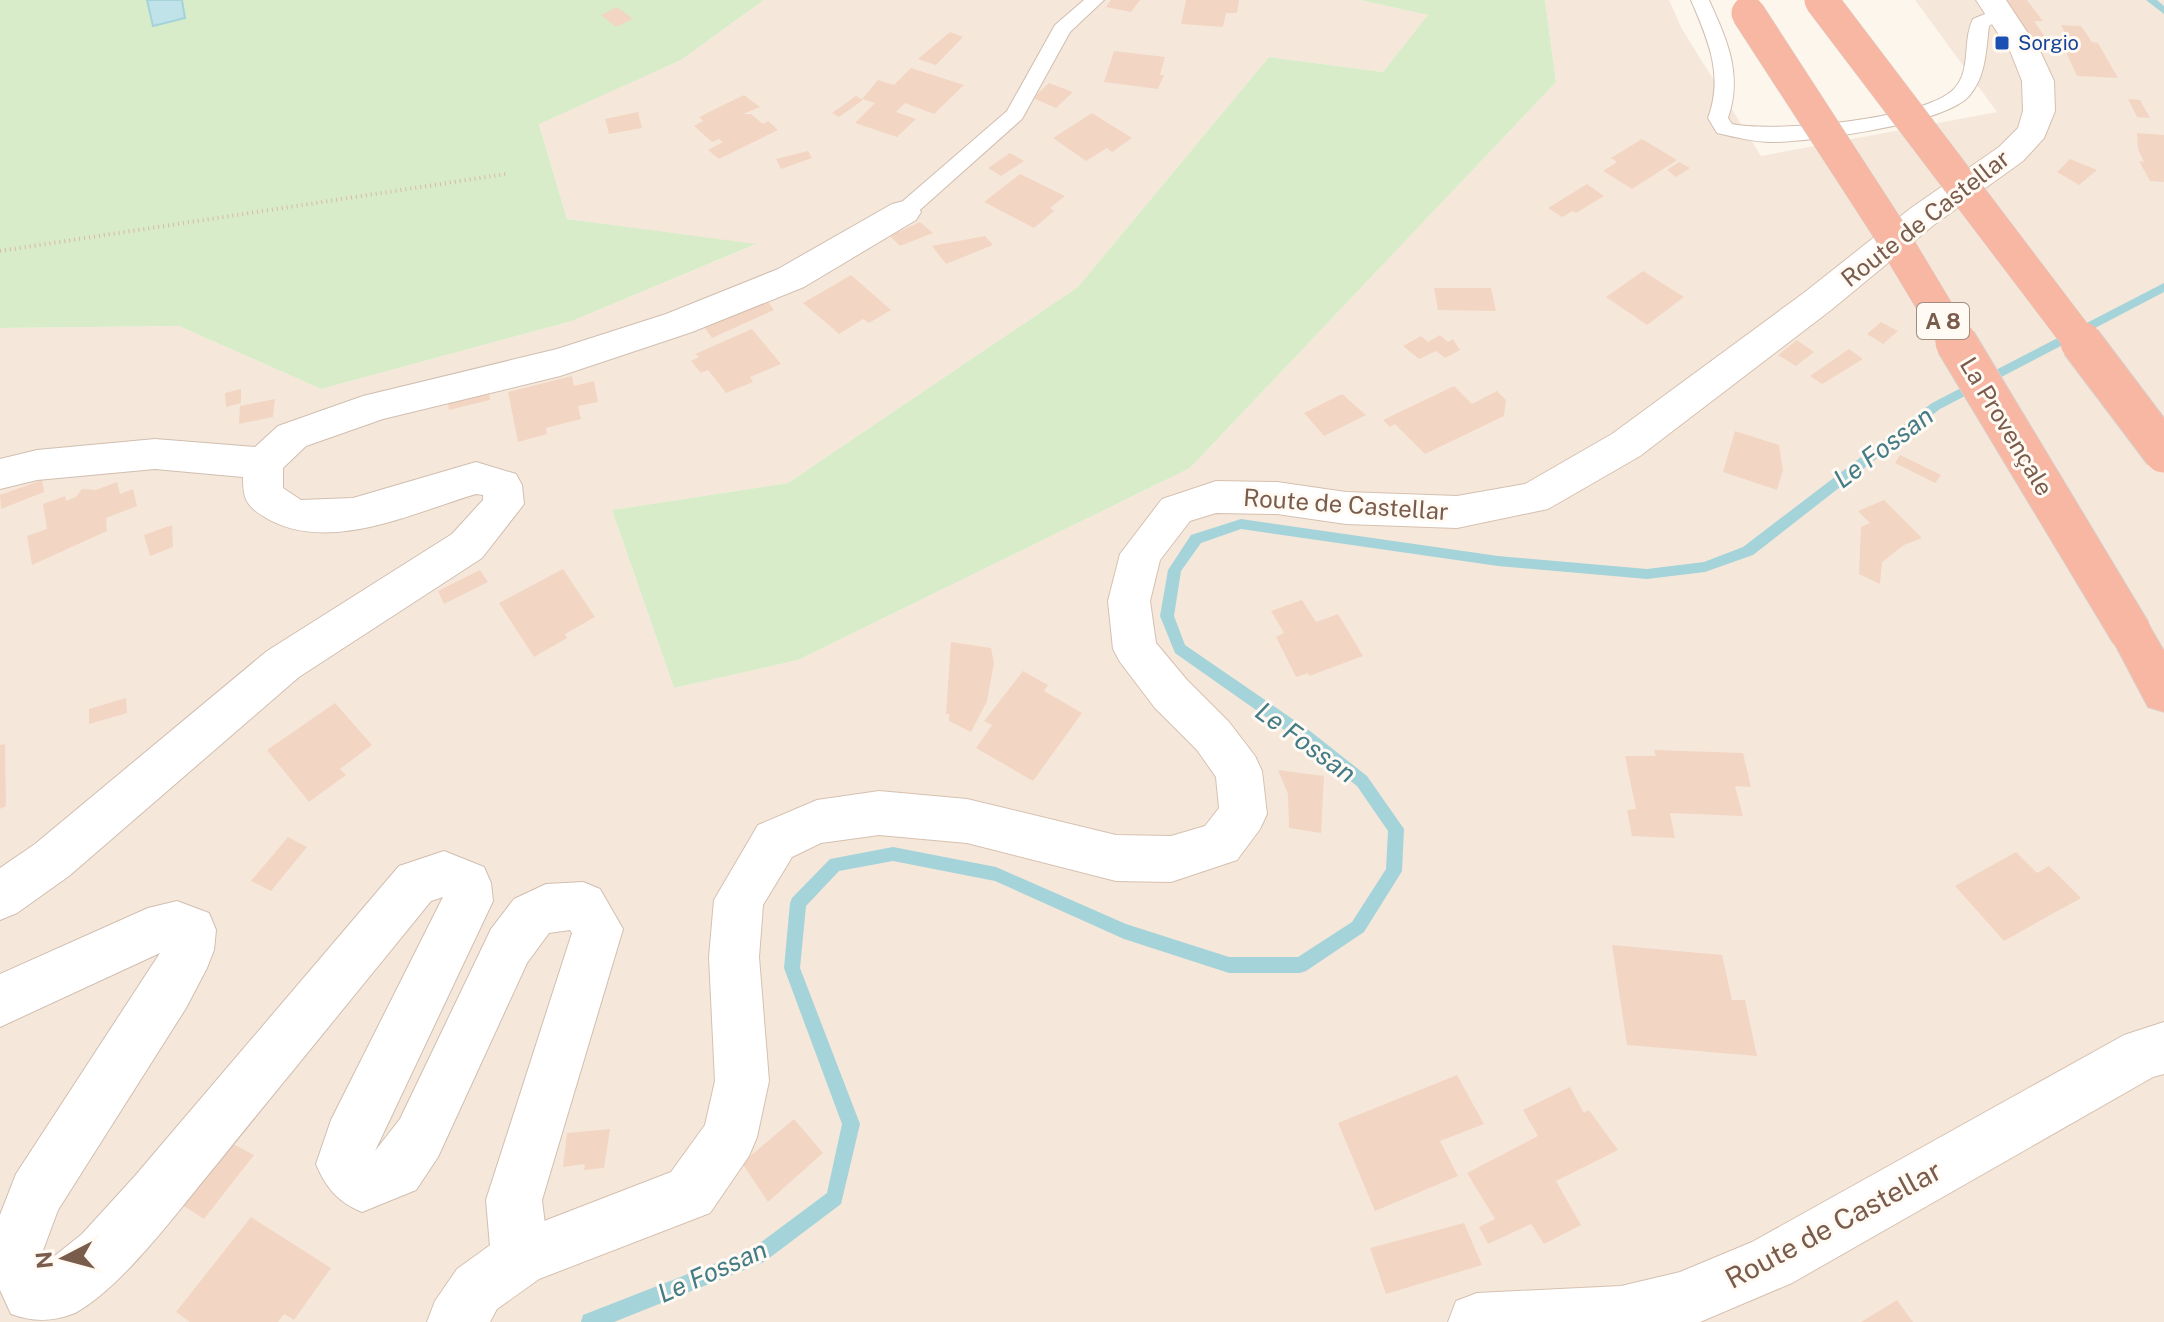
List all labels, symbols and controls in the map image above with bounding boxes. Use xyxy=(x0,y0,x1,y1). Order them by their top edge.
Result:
place label: Sorgio xyxy=(2018,31,2079,55)
marker: Sorgio xyxy=(1993,34,2011,52)
street label: Route de Castellar xyxy=(1835,144,2015,292)
road number: A 8 xyxy=(1917,303,1969,339)
street label: La Provençale xyxy=(1955,352,2059,500)
water label: Le Fossan xyxy=(1827,400,1939,494)
street label: Route de Castellar xyxy=(1242,483,1450,525)
water label: Le Fossan xyxy=(1250,695,1362,789)
street label: Route de Castellar xyxy=(1719,1153,1947,1295)
north arrow xyxy=(24,1218,104,1298)
water label: Le Fossan xyxy=(653,1233,771,1309)
text: N xyxy=(30,1250,58,1270)

